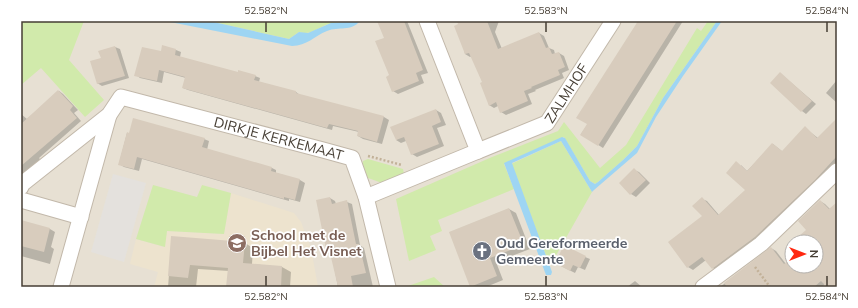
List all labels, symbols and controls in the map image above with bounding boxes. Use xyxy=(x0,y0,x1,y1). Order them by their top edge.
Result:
text: 52.582°N xyxy=(244,4,288,17)
text: 52.583°N xyxy=(524,4,568,17)
text: 52.584°N xyxy=(805,4,849,17)
street label: ZALMHOF xyxy=(540,60,592,126)
street label: DIRKJE KERKEMAAT xyxy=(212,113,346,164)
place label: School met de Bijbel Het Visnet xyxy=(251,226,362,260)
school or university icon: School met de Bijbel Het Visnet xyxy=(226,232,248,254)
place label: Oud Gereformeerde Gemeente xyxy=(496,234,628,268)
north arrow xyxy=(784,234,824,274)
church icon: Oud Gereformeerde Gemeente xyxy=(471,240,493,262)
text: N xyxy=(807,250,821,258)
text: 52.582°N xyxy=(244,290,288,303)
text: 52.583°N xyxy=(524,290,568,303)
text: 52.584°N xyxy=(805,290,849,303)

